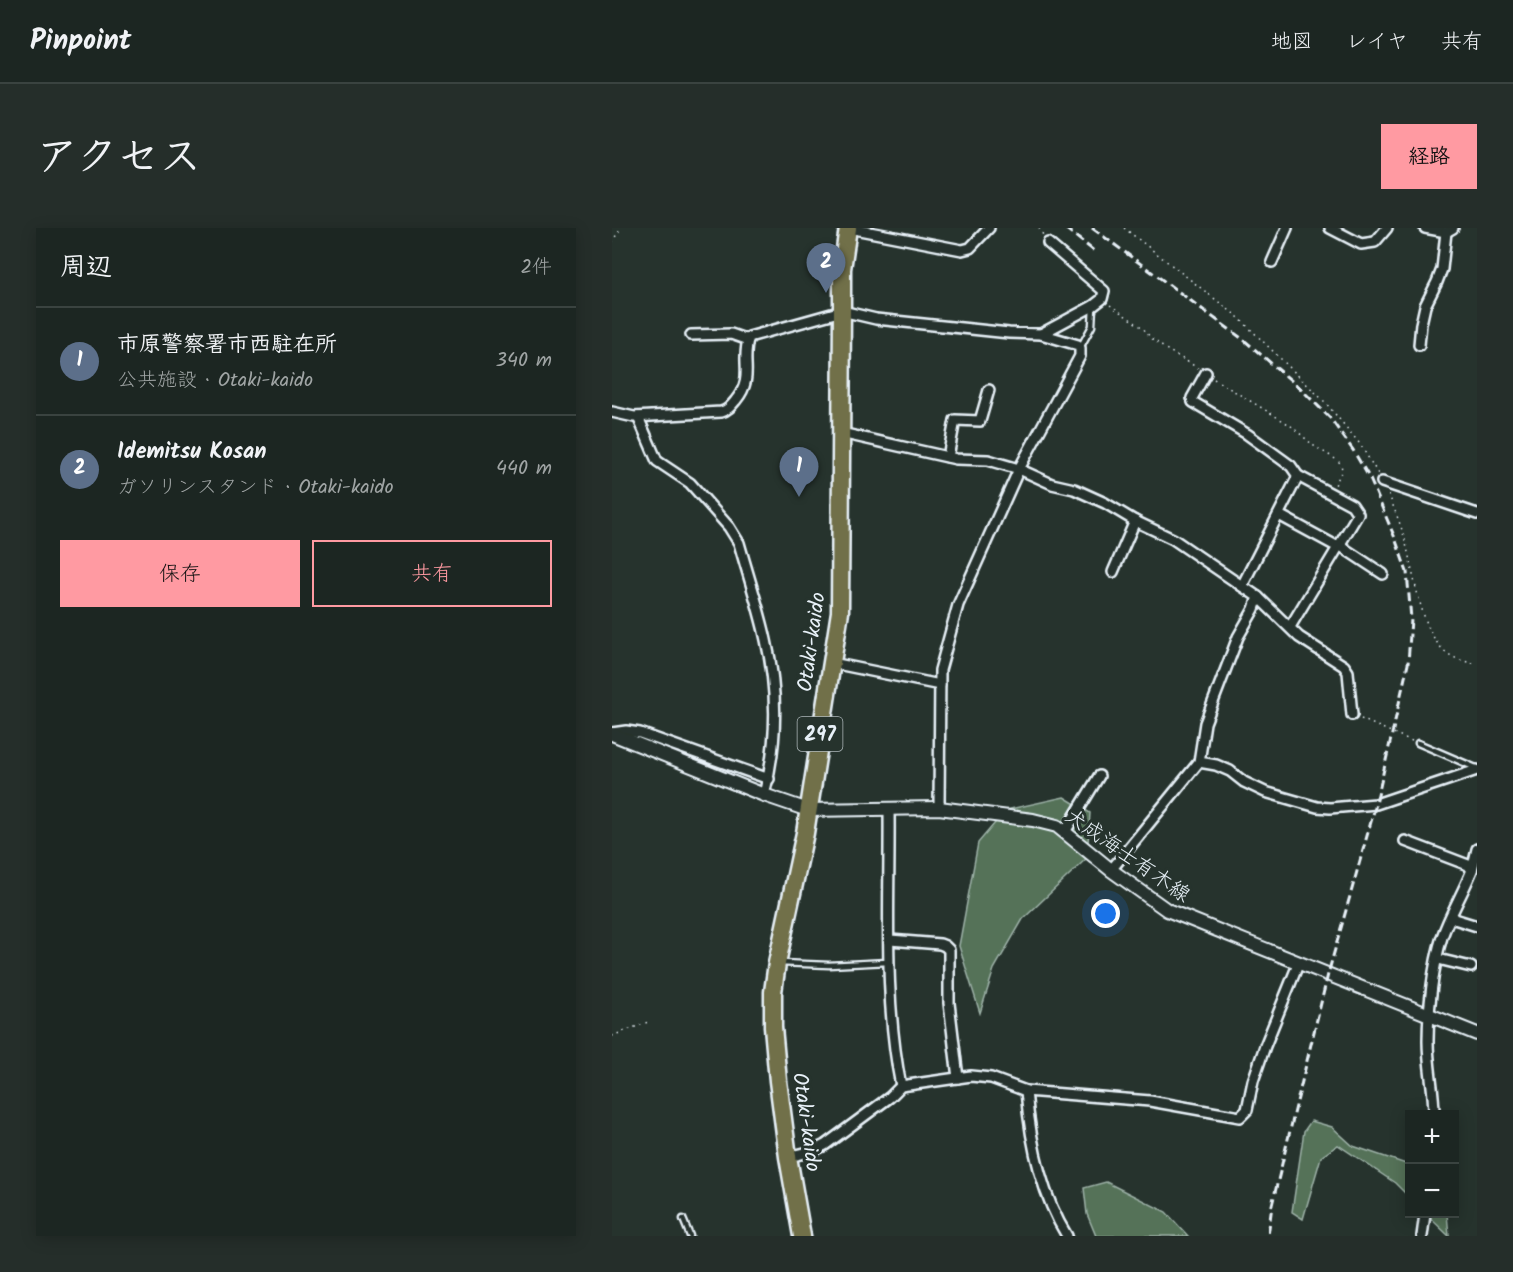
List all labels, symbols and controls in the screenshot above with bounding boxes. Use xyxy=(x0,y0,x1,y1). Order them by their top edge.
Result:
text: Pinpoint xyxy=(30,19,131,64)
text: 地図 xyxy=(1271,26,1313,59)
text: レイヤ xyxy=(1346,26,1408,59)
text: 共有 xyxy=(1441,26,1483,59)
button: 経路 xyxy=(1381,124,1477,189)
text: アクセス xyxy=(36,125,201,192)
pin: 2 xyxy=(806,244,846,293)
text: 周辺 xyxy=(60,247,112,289)
text: 2件 xyxy=(520,252,552,284)
text: 市原警察署市西駐在所 xyxy=(117,328,337,363)
text: 1 xyxy=(76,345,83,377)
text: 340 m xyxy=(496,345,552,377)
text: 公共施設 · Otaki-kaido xyxy=(117,365,313,397)
text: Idemitsu Kosan xyxy=(117,435,266,470)
pin: 1 xyxy=(780,448,819,497)
text: 2 xyxy=(74,453,85,485)
text: 440 m xyxy=(496,453,552,485)
text: ガソリンスタンド · Otaki-kaido xyxy=(117,472,393,504)
button: 保存 xyxy=(60,540,300,607)
button: 共有 xyxy=(312,540,552,607)
street label: Otaki-kaido xyxy=(789,590,836,694)
road number: 297 xyxy=(798,717,842,751)
street label: 犬成海士有木線 xyxy=(1057,801,1197,912)
your location xyxy=(1091,899,1120,928)
street label: Otaki-kaido xyxy=(782,1070,829,1174)
map controls xyxy=(1405,1110,1459,1218)
button: + xyxy=(1405,1110,1459,1164)
button: − xyxy=(1405,1164,1459,1218)

